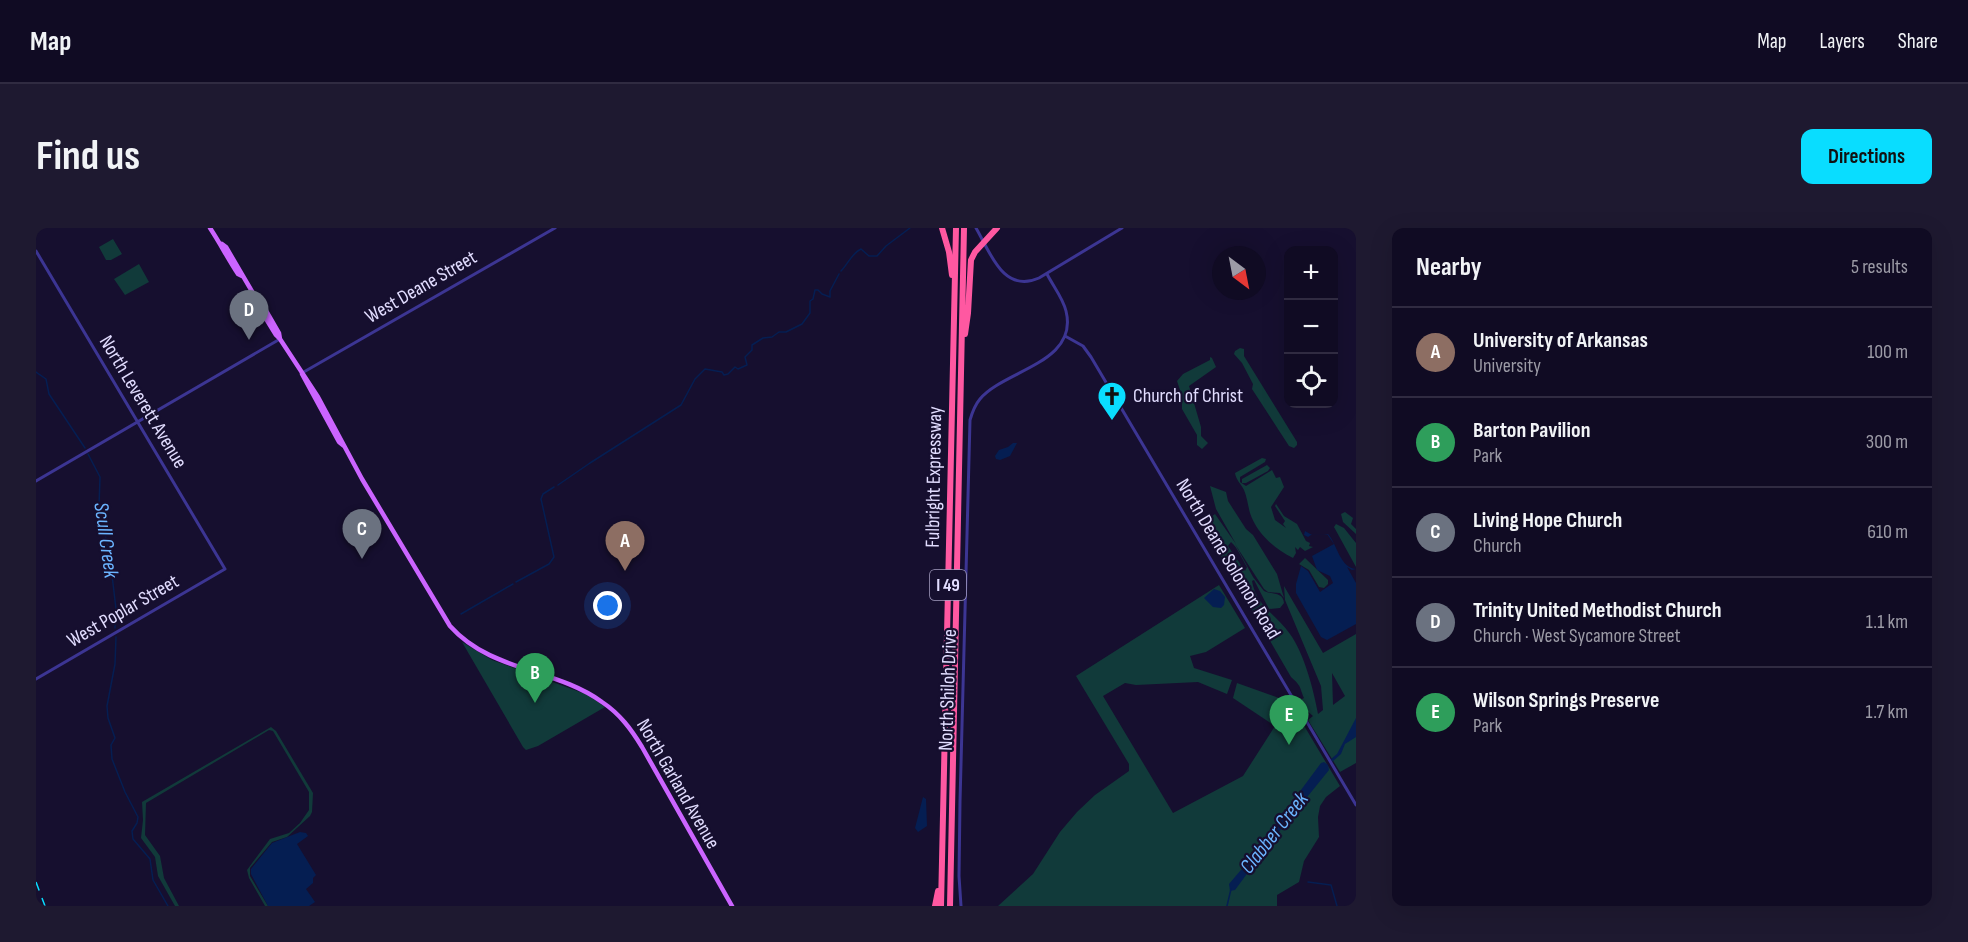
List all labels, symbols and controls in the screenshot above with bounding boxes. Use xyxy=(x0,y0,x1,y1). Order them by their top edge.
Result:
text: Map xyxy=(30,25,71,58)
text: Map xyxy=(1757,29,1786,54)
text: Layers xyxy=(1819,29,1865,54)
text: Share xyxy=(1898,29,1938,54)
button: Directions xyxy=(1801,129,1932,184)
text: Find us xyxy=(36,131,140,182)
street label: West Deane Street xyxy=(361,245,481,329)
north arrow xyxy=(1212,246,1266,300)
map controls xyxy=(1284,246,1338,408)
button: + xyxy=(1284,246,1338,300)
text: Nearby xyxy=(1416,252,1482,283)
text: 5 results xyxy=(1851,255,1908,279)
pin: D xyxy=(230,291,268,340)
button: − xyxy=(1284,300,1338,354)
text: University of Arkansas xyxy=(1473,327,1648,354)
street label: North Leverett Avenue xyxy=(94,331,192,473)
text: A xyxy=(1431,340,1440,364)
text: 100 m xyxy=(1867,340,1908,364)
button: locate xyxy=(1284,354,1338,408)
text: University xyxy=(1473,354,1541,378)
church icon: Church of Christ xyxy=(1096,380,1128,422)
place label: Church of Christ xyxy=(1133,384,1243,408)
street label: Fulbright Expressway xyxy=(921,406,947,548)
text: Barton Pavilion xyxy=(1473,417,1590,444)
text: B xyxy=(1431,430,1440,454)
text: 300 m xyxy=(1866,430,1908,454)
text: Park xyxy=(1473,444,1502,468)
street label: North Deane Solomon Road xyxy=(1171,474,1285,644)
water label: Scull Creek xyxy=(88,500,124,581)
text: Living Hope Church xyxy=(1473,507,1622,534)
pin: C xyxy=(342,510,382,559)
text: C xyxy=(1430,520,1441,544)
text: 610 m xyxy=(1867,520,1908,544)
pin: A xyxy=(606,522,644,571)
text: Church xyxy=(1473,534,1522,558)
street label: West Poplar Street xyxy=(63,569,183,653)
road number: I 49 xyxy=(930,570,966,600)
your location xyxy=(593,591,622,620)
text: Trinity United Methodist Church xyxy=(1473,597,1722,624)
text: D xyxy=(1430,610,1441,634)
text: 1.1 km xyxy=(1866,610,1908,634)
text: Church · West Sycamore Street xyxy=(1473,624,1681,648)
street label: North Shiloh Drive xyxy=(934,629,962,751)
pin: B xyxy=(516,654,554,703)
text: Wilson Springs Preserve xyxy=(1473,687,1659,714)
pin: E xyxy=(1270,696,1308,745)
text: E xyxy=(1431,700,1440,724)
text: 1.7 km xyxy=(1866,700,1908,724)
text: Park xyxy=(1473,714,1502,738)
street label: North Garland Avenue xyxy=(631,715,725,853)
water label: Clabber Creek xyxy=(1234,786,1314,879)

